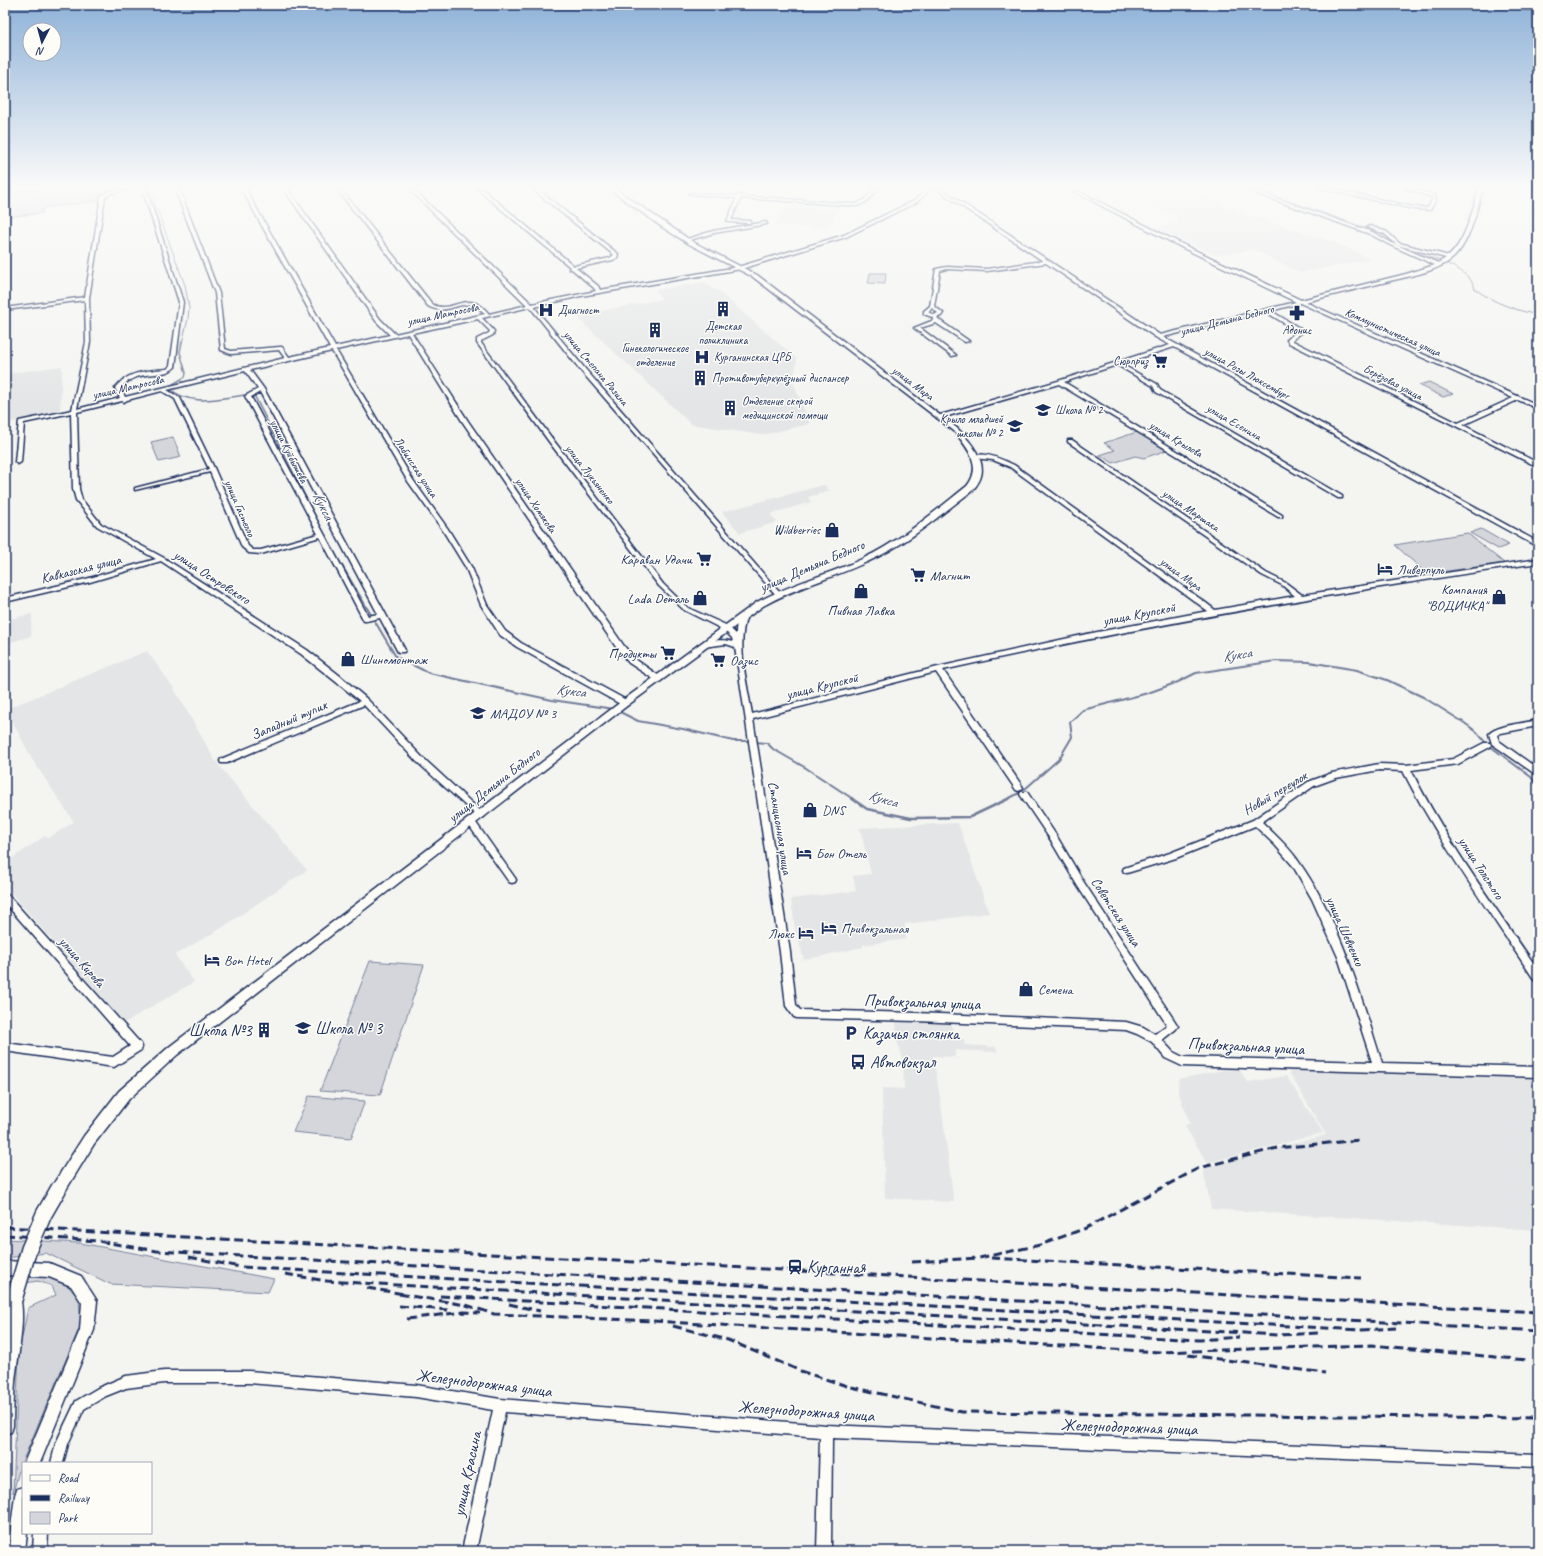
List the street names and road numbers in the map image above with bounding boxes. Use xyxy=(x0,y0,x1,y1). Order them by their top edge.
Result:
street label: улица Матросова xyxy=(405,298,481,330)
street label: улица Демьяна Бедного xyxy=(1178,300,1276,340)
street label: Коммунистическая улица xyxy=(1343,304,1444,361)
street label: улица Степана Разина xyxy=(559,326,633,410)
street label: улица Розы Люксембург xyxy=(1201,342,1294,404)
street label: Берёзовая улица xyxy=(1361,360,1426,404)
street label: улица Мира xyxy=(888,361,938,405)
street label: улица Матросова xyxy=(90,371,166,403)
street label: улица Есенина xyxy=(1203,399,1265,445)
street label: улица Куйбышева xyxy=(266,416,312,487)
street label: улица Крылова xyxy=(1146,416,1207,462)
street label: Лабинская улица xyxy=(390,434,442,501)
street label: улица Лукьяненко xyxy=(561,440,619,508)
street label: улица Хомякова xyxy=(511,473,561,537)
street label: улица Гастелло xyxy=(220,476,259,540)
street label: улица Маршака xyxy=(1159,484,1224,536)
street label: улица Демьяна Бедного xyxy=(756,536,868,596)
street label: улица Островского xyxy=(170,545,254,609)
street label: Кавказская улица xyxy=(39,551,124,587)
street label: улица Мира xyxy=(1156,553,1206,595)
street label: улица Крупской xyxy=(1100,598,1178,630)
street label: улица Крупской xyxy=(783,669,861,703)
street label: Западный тупик xyxy=(249,696,330,744)
street label: улица Демьяна Бедного xyxy=(444,743,544,827)
street label: Новый переулок xyxy=(1240,766,1312,819)
street label: Станционная улица xyxy=(764,780,796,877)
street label: улица Толстого xyxy=(1454,833,1508,903)
street label: Советская улица xyxy=(1087,874,1145,950)
street label: улица Шевченко xyxy=(1322,892,1368,970)
street label: улица Кирова xyxy=(55,932,110,992)
street label: Привокзальная улица xyxy=(863,989,982,1016)
street label: Привокзальная улица xyxy=(1187,1032,1306,1061)
street label: Железнодорожная улица xyxy=(415,1364,555,1403)
street label: Железнодорожная улица xyxy=(737,1396,876,1427)
street label: Железнодорожная улица xyxy=(1060,1414,1199,1441)
street label: улица Красина xyxy=(448,1428,487,1519)

